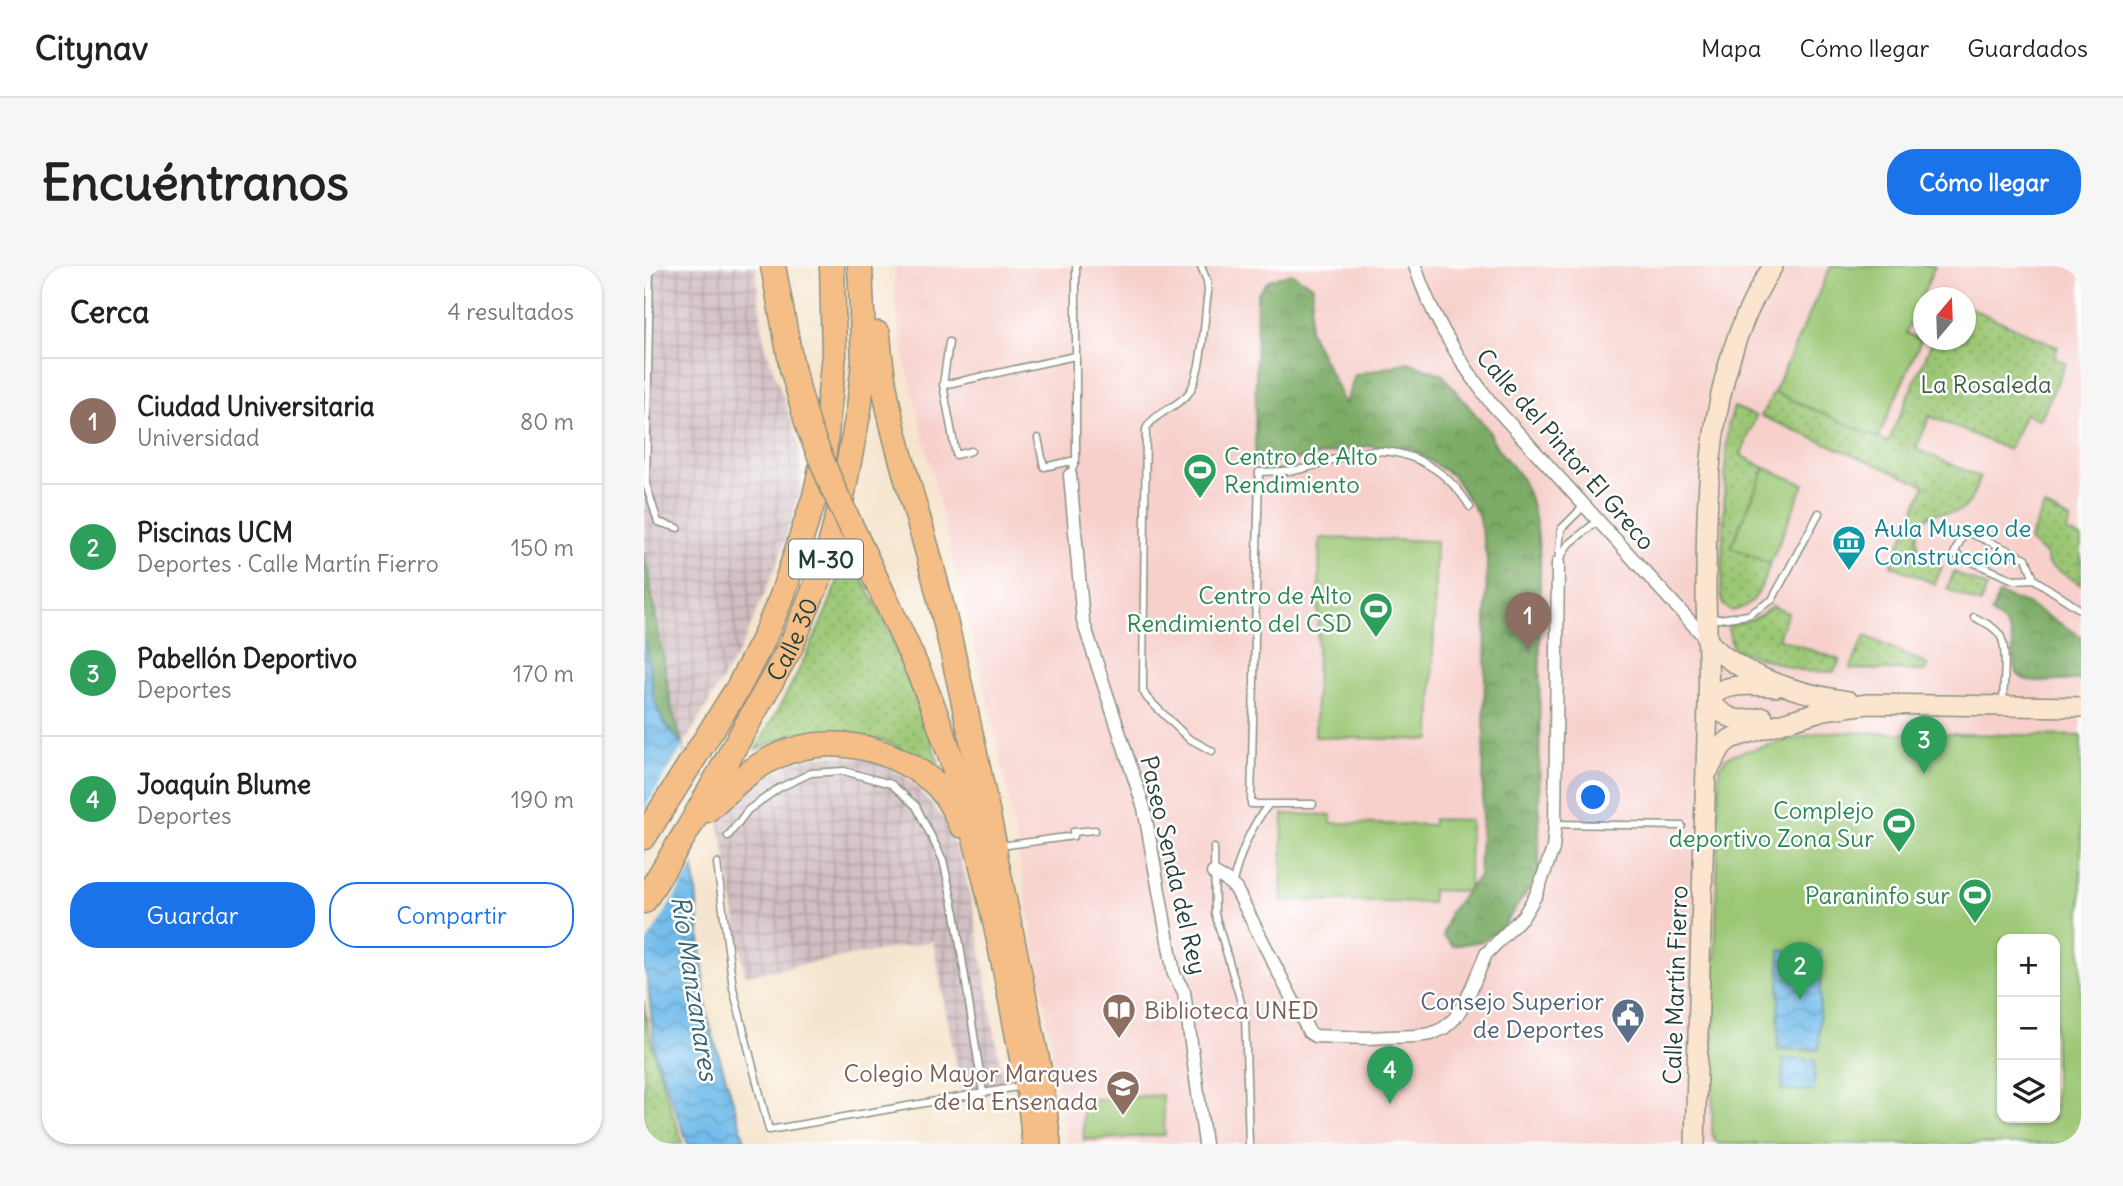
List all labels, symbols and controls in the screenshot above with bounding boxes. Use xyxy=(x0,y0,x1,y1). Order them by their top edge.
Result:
text: Citynav xyxy=(35,27,148,69)
text: Mapa xyxy=(1701,33,1761,63)
text: Cómo llegar xyxy=(1799,33,1929,63)
text: Guardados xyxy=(1967,33,2088,63)
button: Cómo llegar xyxy=(1887,149,2081,215)
text: Encuéntranos xyxy=(42,152,349,213)
north arrow xyxy=(1913,287,1976,350)
text: Cerca xyxy=(70,293,149,331)
text: 4 resultados xyxy=(447,297,574,326)
street label: Calle del Pintor El Greco xyxy=(1470,342,1662,556)
park label: La Rosaleda xyxy=(1920,369,2052,399)
text: Ciudad Universitaria xyxy=(137,390,375,423)
text: 1 xyxy=(88,407,98,436)
text: 80 m xyxy=(520,407,574,436)
text: Universidad xyxy=(137,423,260,452)
place label: Centro de Alto Rendimiento xyxy=(1224,441,1378,499)
sports icon: Centro de Alto Rendimiento xyxy=(1181,451,1219,500)
place label: Aula Museo de Construcción xyxy=(1874,513,2032,571)
text: Piscinas UCM xyxy=(137,516,293,549)
museum icon: Aula Museo de Construcción xyxy=(1830,523,1868,572)
text: 2 xyxy=(87,533,99,562)
text: 150 m xyxy=(511,533,574,562)
road number: M-30 xyxy=(789,540,863,578)
text: Deportes · Calle Martín Fierro xyxy=(137,549,439,578)
place label: Centro de Alto Rendimiento del CSD xyxy=(1126,580,1352,638)
sports icon: Centro de Alto Rendimiento del CSD xyxy=(1357,590,1395,639)
pin: 1 xyxy=(1505,592,1551,650)
street label: Calle 30 xyxy=(760,593,824,686)
text: Pabellón Deportivo xyxy=(137,642,357,675)
text: 3 xyxy=(86,659,100,688)
text: 170 m xyxy=(513,659,574,688)
text: Deportes xyxy=(137,675,231,704)
pin: 3 xyxy=(1901,716,1947,774)
street label: Paseo Senda del Rey xyxy=(1134,753,1214,977)
text: Joaquín Blume xyxy=(137,768,311,801)
your location xyxy=(1576,780,1610,814)
text: 4 xyxy=(86,785,100,814)
text: 190 m xyxy=(511,785,574,814)
place label: Complejo deportivo Zona Sur xyxy=(1669,795,1874,853)
text: Deportes xyxy=(137,801,231,830)
sports icon: Complejo deportivo Zona Sur xyxy=(1880,805,1918,854)
sports icon: Paraninfo sur xyxy=(1956,876,1994,925)
place label: Paraninfo sur xyxy=(1805,880,1950,910)
button: Guardar xyxy=(70,882,315,948)
button: Compartir xyxy=(329,882,574,948)
street label: Calle Martín Fierro xyxy=(1657,885,1693,1085)
water label: Río Manzanares xyxy=(664,893,726,1085)
map controls xyxy=(1997,934,2060,1123)
button: + xyxy=(1997,934,2060,997)
pin: 2 xyxy=(1777,942,1823,1000)
place label: Consejo Superior de Deportes xyxy=(1420,986,1604,1044)
library icon: Biblioteca UNED xyxy=(1100,991,1138,1040)
place label: Biblioteca UNED xyxy=(1144,995,1319,1025)
public building icon: Consejo Superior de Deportes xyxy=(1609,996,1647,1045)
button: − xyxy=(1997,997,2060,1060)
pin: 4 xyxy=(1367,1046,1413,1104)
place label: Colegio Mayor Marques de la Ensenada xyxy=(844,1058,1098,1116)
button: layers xyxy=(1997,1060,2060,1123)
school or university icon: Colegio Mayor Marques de la Ensenada xyxy=(1104,1068,1142,1117)

